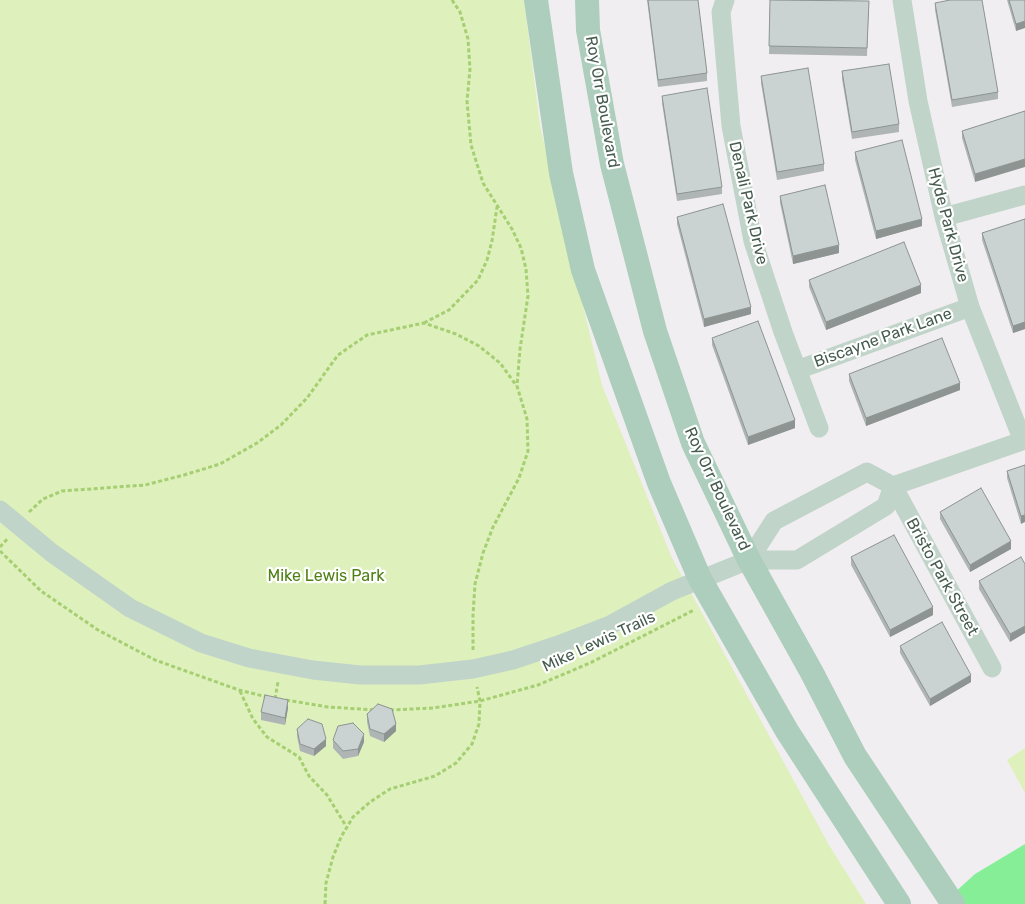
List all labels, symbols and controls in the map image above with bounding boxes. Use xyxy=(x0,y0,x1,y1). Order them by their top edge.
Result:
street label: Roy Orr Boulevard xyxy=(581,34,623,170)
street label: Denali Park Drive xyxy=(724,140,772,266)
street label: Hyde Park Drive xyxy=(923,165,973,285)
street label: Biscayne Park Lane xyxy=(811,304,955,372)
street label: Roy Orr Boulevard xyxy=(680,424,754,554)
street label: Bristo Park Street xyxy=(902,515,982,639)
park label: Mike Lewis Park xyxy=(268,566,384,586)
street label: Mike Lewis Trails xyxy=(540,607,658,677)

